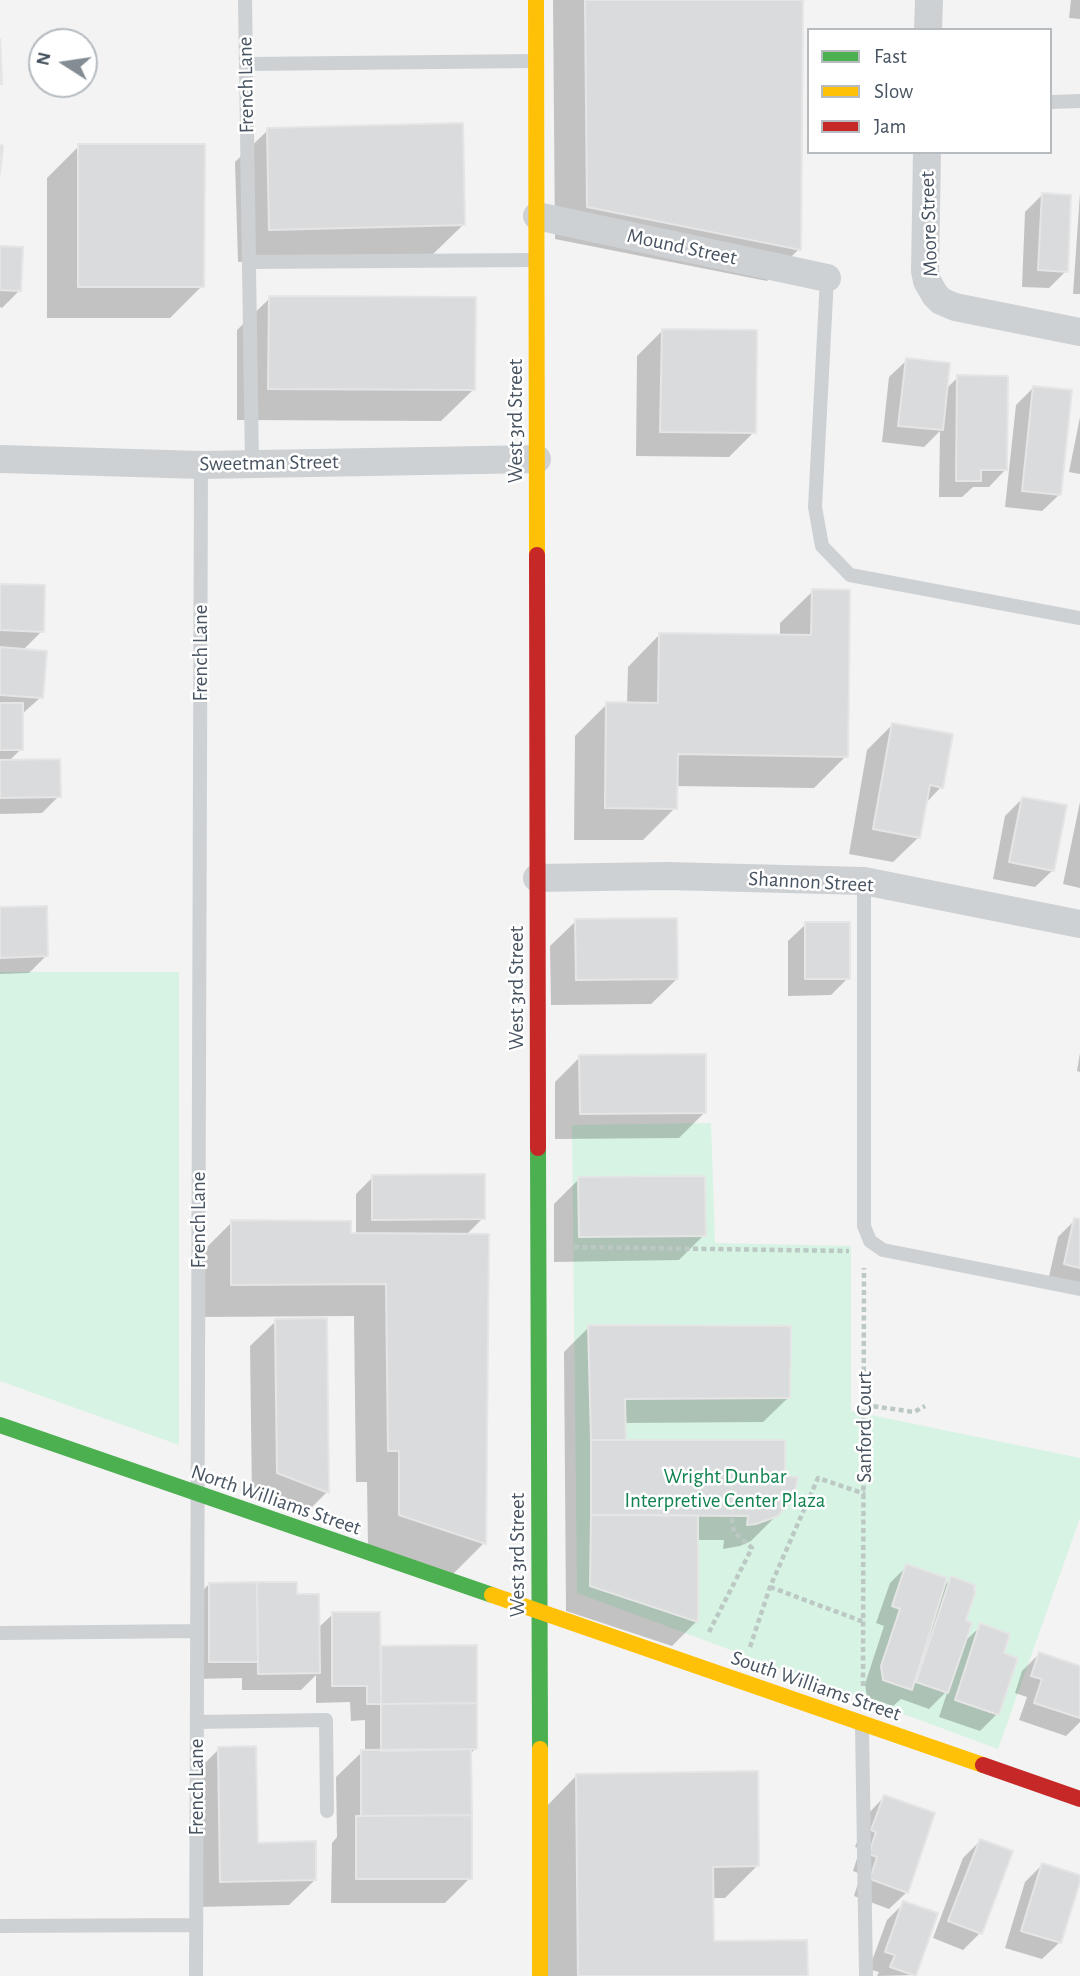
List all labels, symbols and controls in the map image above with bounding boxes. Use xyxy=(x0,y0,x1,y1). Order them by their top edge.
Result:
north arrow xyxy=(28,28,98,98)
legend xyxy=(807,28,1052,154)
street label: French Lane xyxy=(233,36,259,134)
text: Fast xyxy=(874,46,907,67)
text: N xyxy=(33,51,55,67)
text: Slow xyxy=(874,81,913,102)
text: Jam xyxy=(874,116,906,137)
street label: Moore Street xyxy=(915,171,943,277)
street label: Mound Street xyxy=(625,223,739,271)
street label: West 3rd Street xyxy=(503,359,529,483)
street label: Sweetman Street xyxy=(199,449,339,477)
street label: French Lane xyxy=(188,605,214,701)
street label: Shannon Street xyxy=(748,866,874,898)
street label: West 3rd Street xyxy=(504,926,530,1050)
street label: French Lane xyxy=(186,1172,212,1268)
street label: Sanford Court xyxy=(852,1371,878,1483)
street label: North Williams Street xyxy=(188,1459,364,1541)
park label: Wright Dunbar Interpretive Center Plaza xyxy=(624,1464,826,1514)
street label: West 3rd Street xyxy=(505,1493,531,1617)
street label: South Williams Street xyxy=(728,1645,904,1727)
street label: French Lane xyxy=(184,1739,210,1835)

